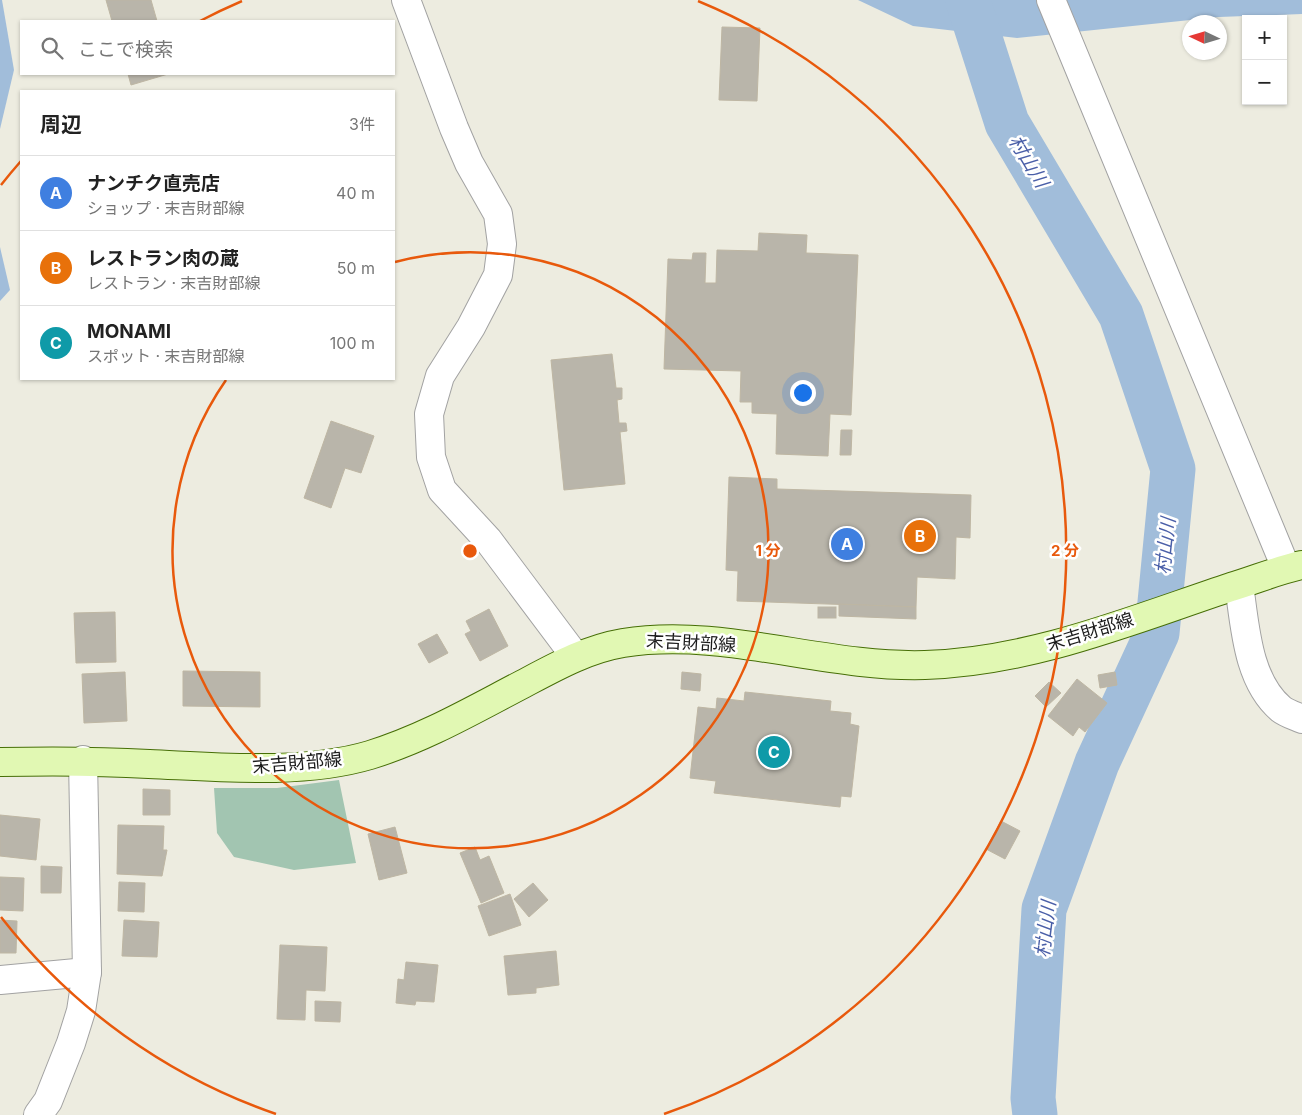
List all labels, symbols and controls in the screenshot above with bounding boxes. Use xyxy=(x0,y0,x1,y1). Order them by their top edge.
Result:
north arrow xyxy=(1182,15,1227,60)
map controls xyxy=(1242,15,1287,105)
button: + xyxy=(1242,15,1287,60)
search box xyxy=(20,20,395,75)
icon: search xyxy=(38,34,66,62)
text: ここで検索 xyxy=(78,38,173,61)
button: − xyxy=(1242,60,1287,105)
text: 周辺 xyxy=(40,112,82,137)
text: 3件 xyxy=(349,114,375,134)
water label: 村山川 xyxy=(1004,131,1054,193)
text: ナンチク直売店 xyxy=(87,172,220,195)
text: A xyxy=(50,183,62,203)
text: 40 m xyxy=(336,183,375,203)
text: ショップ · 末吉財部線 xyxy=(87,198,245,218)
text: レストラン肉の蔵 xyxy=(87,247,239,270)
text: B xyxy=(51,258,61,278)
text: 50 m xyxy=(337,258,375,278)
text: レストラン · 末吉財部線 xyxy=(87,273,261,293)
text: MONAMI xyxy=(87,320,171,343)
text: C xyxy=(50,333,62,353)
text: 100 m xyxy=(330,333,375,353)
text: スポット · 末吉財部線 xyxy=(87,346,245,366)
your location xyxy=(790,380,816,406)
water label: 村山川 xyxy=(1151,515,1180,576)
pin: B xyxy=(904,517,936,555)
pin: A xyxy=(831,525,863,563)
text: 1 分 xyxy=(755,541,781,560)
text: 2 分 xyxy=(1051,541,1079,560)
centre of rings xyxy=(461,542,479,560)
street label: 末吉財部線 xyxy=(1044,608,1136,655)
street label: 末吉財部線 xyxy=(646,630,737,655)
pin: C xyxy=(758,733,790,771)
street label: 末吉財部線 xyxy=(251,748,343,777)
water label: 村山川 xyxy=(1031,897,1061,959)

